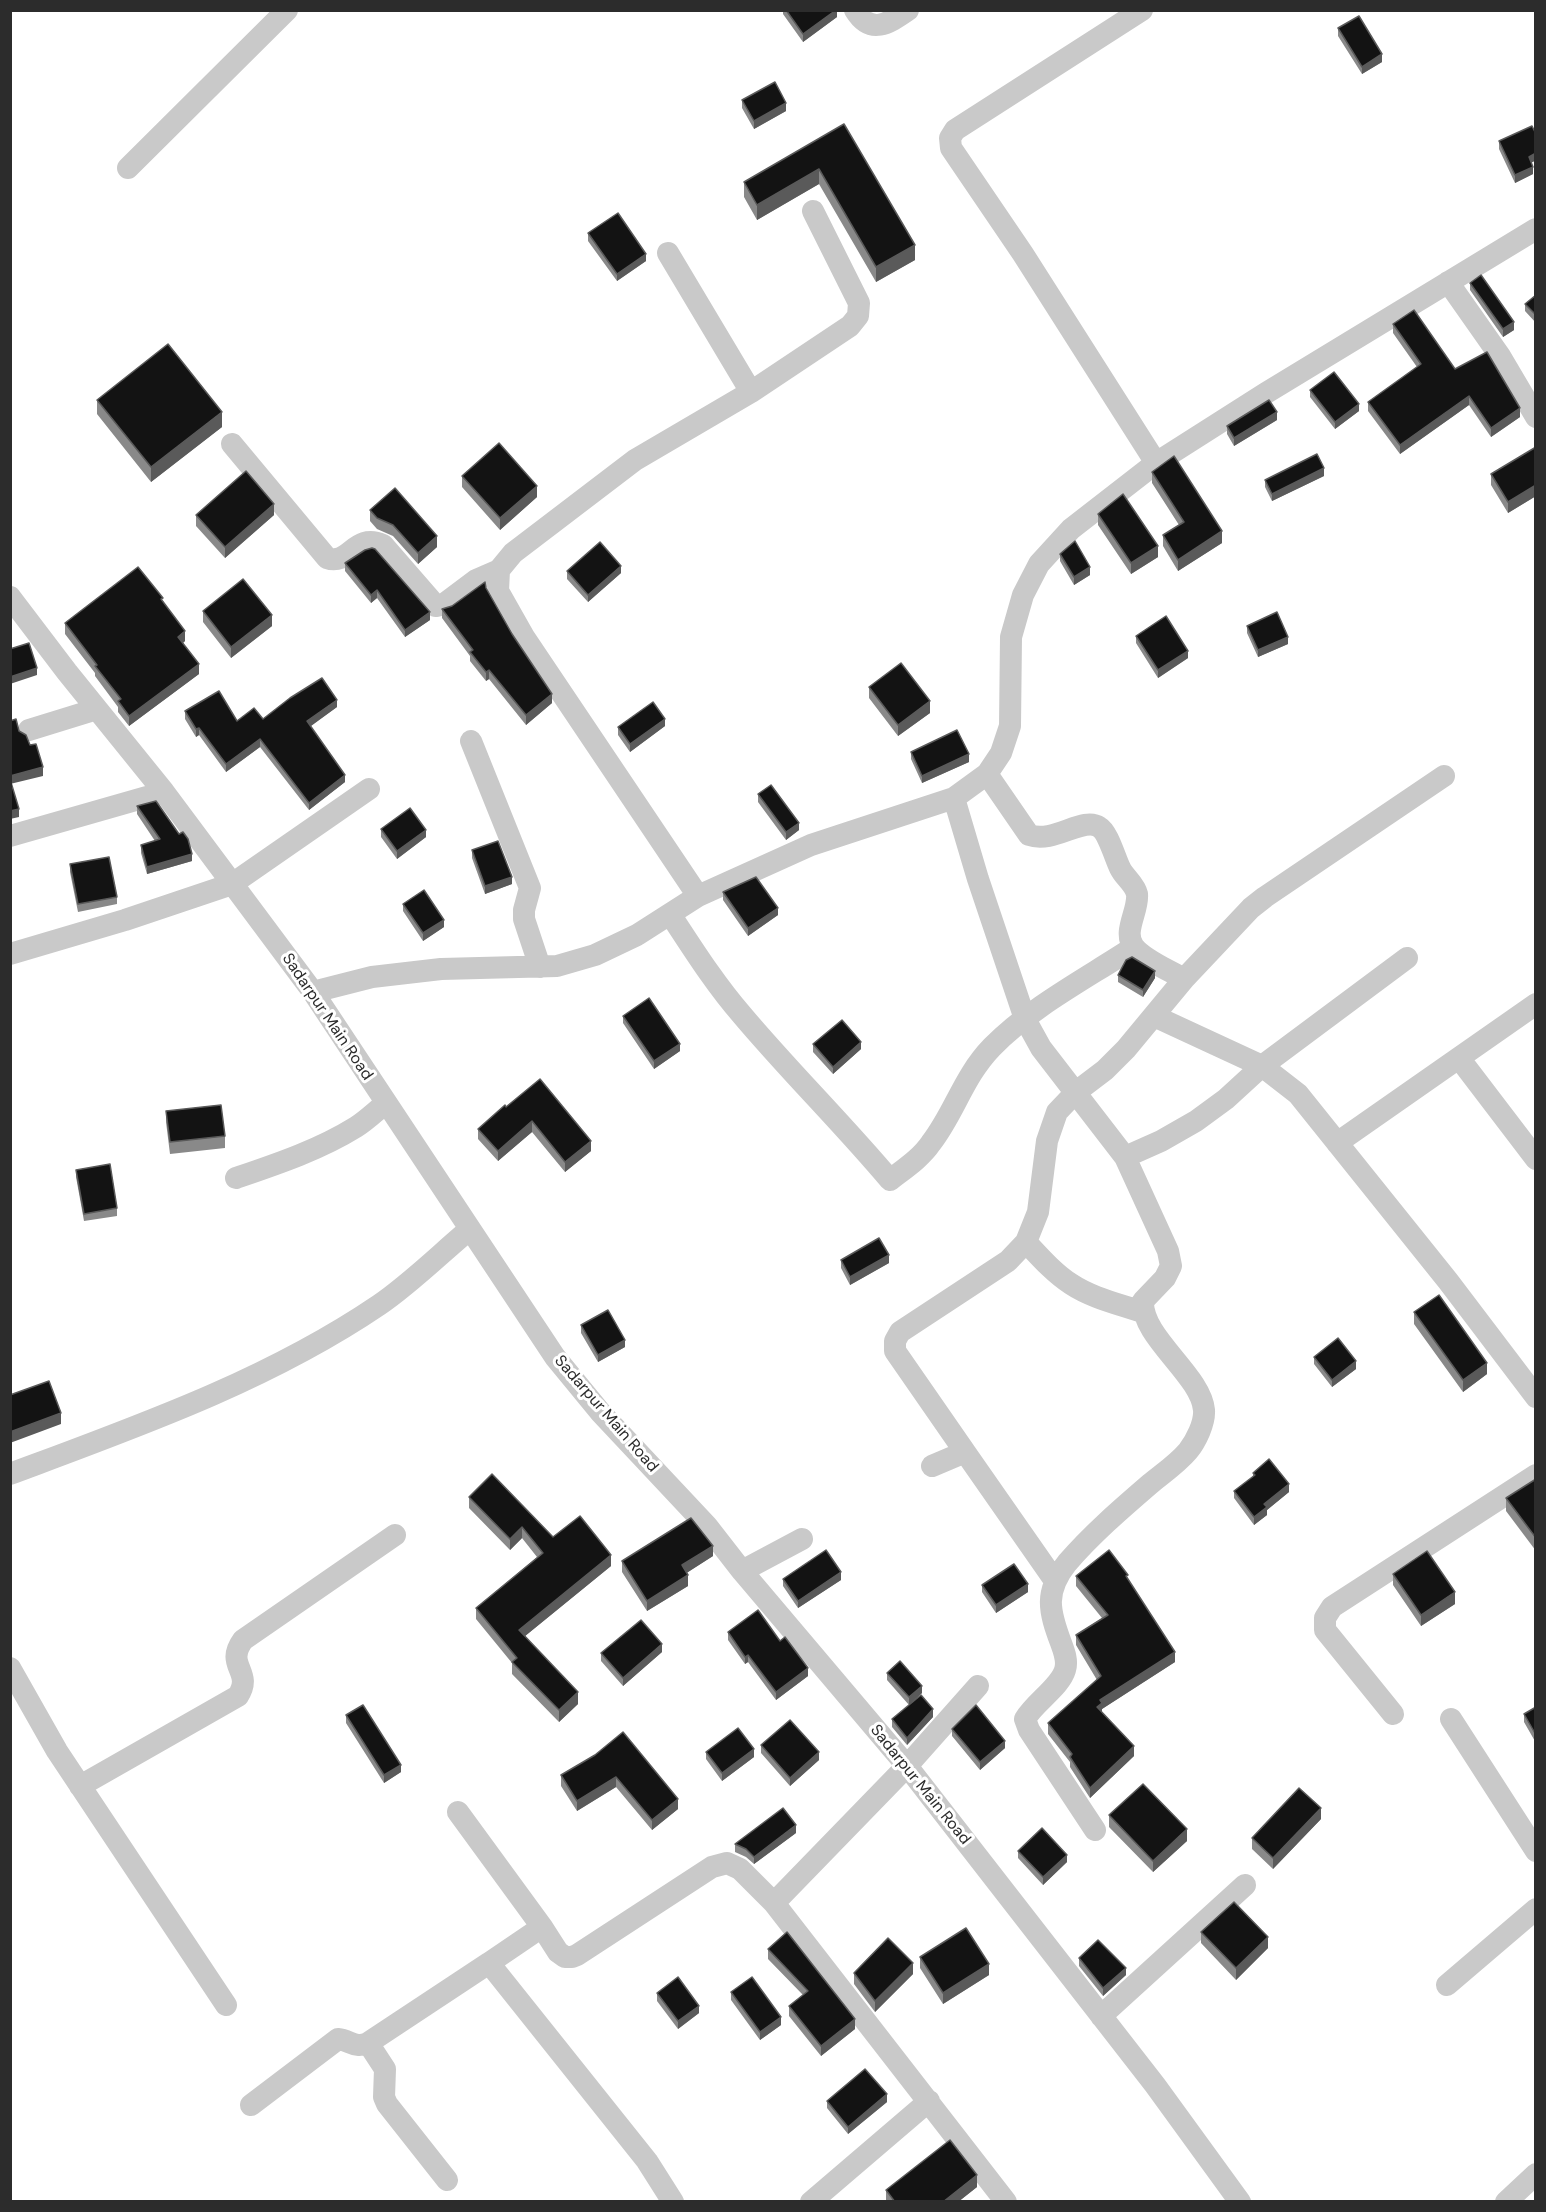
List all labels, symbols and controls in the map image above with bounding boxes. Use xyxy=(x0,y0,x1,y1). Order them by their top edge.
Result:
street label: Sadarpur Main Road xyxy=(277,950,377,1084)
street label: Sadarpur Main Road xyxy=(550,1352,662,1476)
street label: Sadarpur Main Road xyxy=(866,1721,974,1849)

